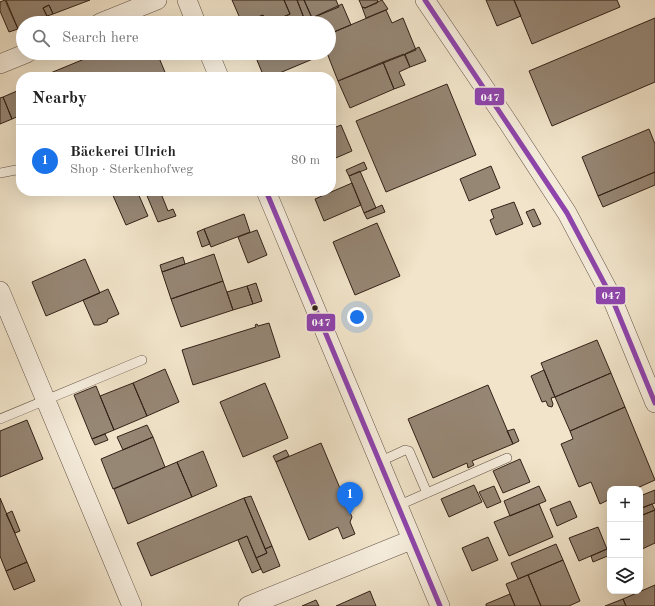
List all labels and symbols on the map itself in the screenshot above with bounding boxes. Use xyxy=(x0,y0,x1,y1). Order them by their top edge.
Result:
line badge: 047 xyxy=(474,87,505,106)
text: 047 xyxy=(480,93,500,104)
line badge: 047 xyxy=(595,286,626,305)
text: 047 xyxy=(601,291,621,302)
unlabelled marker xyxy=(310,303,320,313)
your location xyxy=(347,307,367,327)
line badge: 047 xyxy=(306,313,336,332)
text: 047 xyxy=(311,318,331,329)
pin: 1 xyxy=(337,482,363,515)

